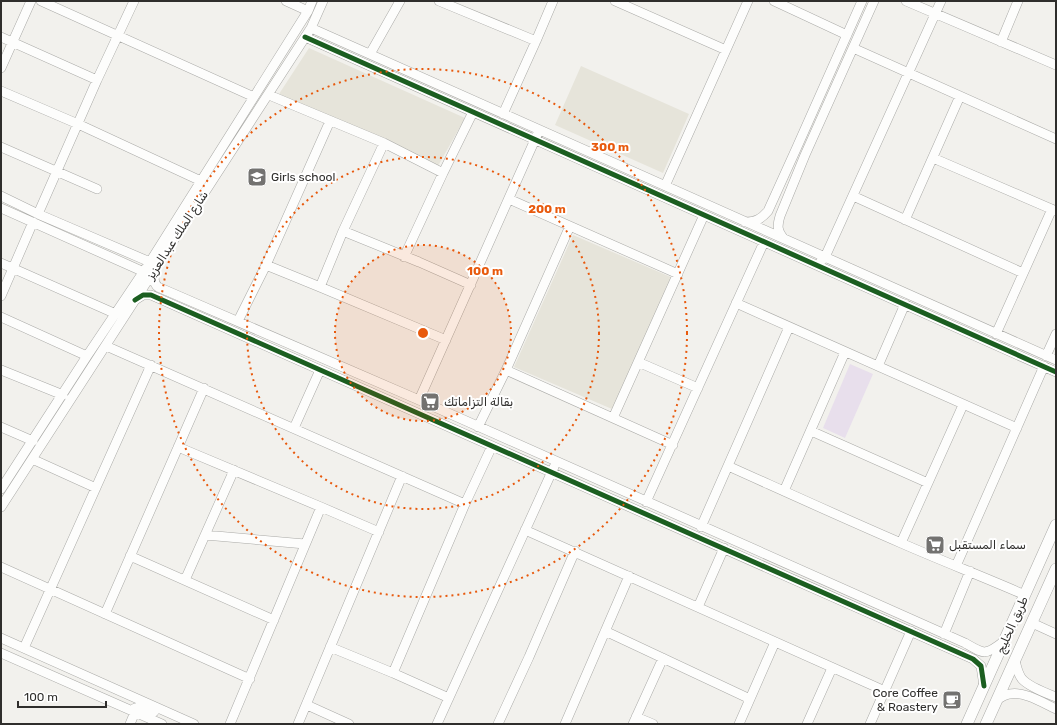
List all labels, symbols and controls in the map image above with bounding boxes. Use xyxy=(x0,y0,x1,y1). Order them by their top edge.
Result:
text: 300 m xyxy=(591,140,629,154)
school or university icon: Girls school xyxy=(246,166,268,188)
place label: Girls school xyxy=(271,170,335,184)
street label: شارع الملك عبدالعزيز xyxy=(143,188,213,284)
text: 200 m xyxy=(528,202,566,216)
text: 100 m xyxy=(467,264,503,278)
centre of rings xyxy=(416,326,430,340)
supermarket icon: بقالة التزاماتك xyxy=(419,391,441,413)
place label: بقالة التزاماتك xyxy=(444,395,513,410)
supermarket icon: سماء المستقبل xyxy=(924,534,946,556)
place label: سماء المستقبل xyxy=(949,538,1026,552)
street label: طريق الخليج xyxy=(993,594,1033,657)
scale bar xyxy=(18,683,106,709)
place label: Core Coffee & Roastery xyxy=(873,686,938,714)
cafe icon: Core Coffee & Roastery xyxy=(941,689,963,711)
text: 100 m xyxy=(24,690,58,704)

